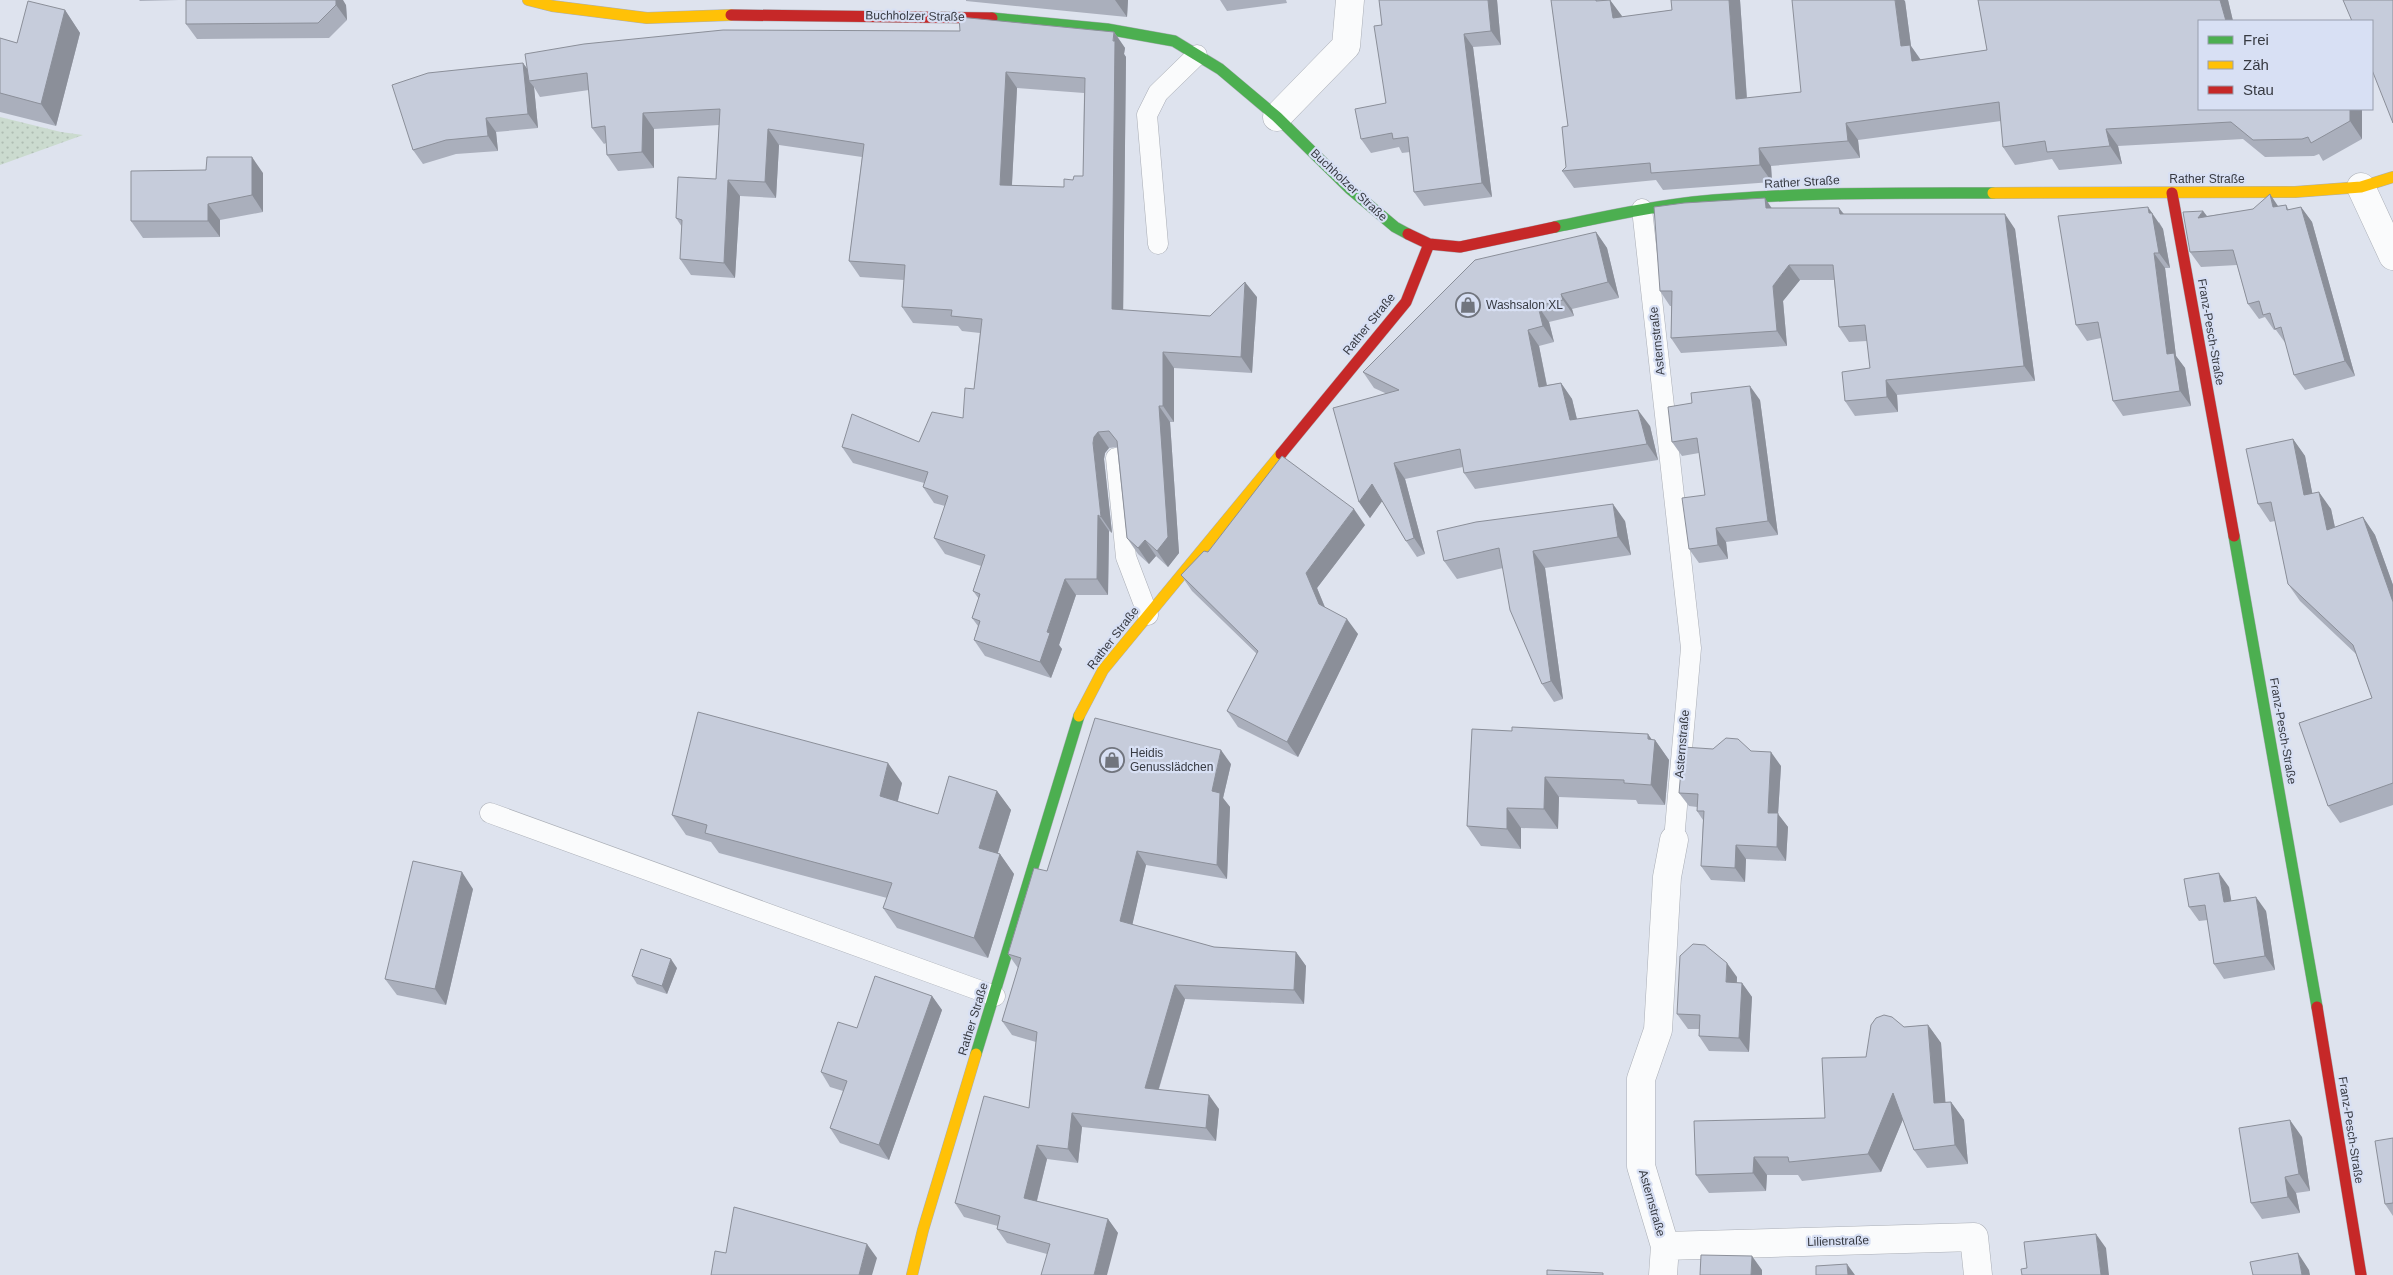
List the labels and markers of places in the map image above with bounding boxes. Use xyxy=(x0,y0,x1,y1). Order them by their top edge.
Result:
shop icon: Washsalon XL xyxy=(1455,292,1481,318)
place label: Washsalon XL xyxy=(1486,298,1563,312)
place label: Heidis Genusslädchen xyxy=(1130,746,1213,774)
shop icon: Heidis Genusslädchen xyxy=(1099,747,1125,773)

